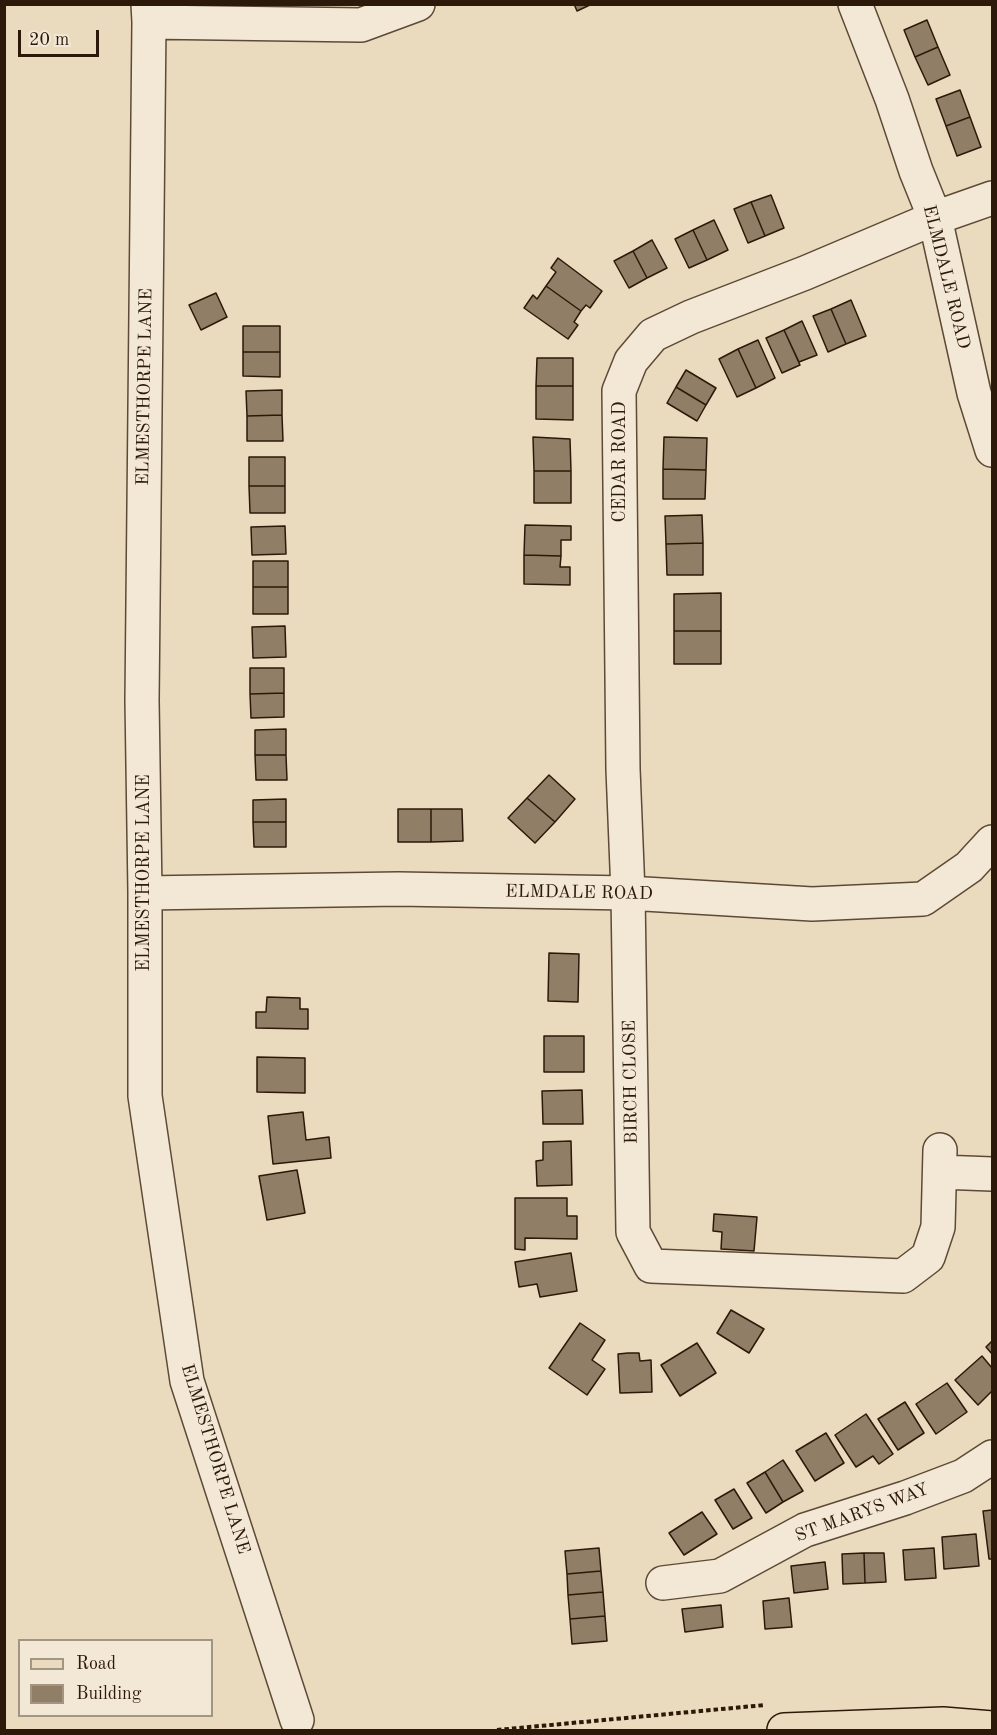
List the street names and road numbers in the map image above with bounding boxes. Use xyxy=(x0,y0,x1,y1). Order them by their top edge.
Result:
street label: ELMDALE ROAD xyxy=(918,203,974,351)
street label: ELMESTHORPE LANE xyxy=(132,288,158,486)
street label: CEDAR ROAD xyxy=(609,401,631,523)
street label: ELMESTHORPE LANE xyxy=(133,774,155,972)
street label: ELMDALE ROAD xyxy=(505,881,653,905)
street label: BIRCH CLOSE xyxy=(619,1020,643,1144)
street label: ELMESTHORPE LANE xyxy=(176,1361,254,1557)
street label: ST MARYS WAY xyxy=(792,1479,932,1547)

